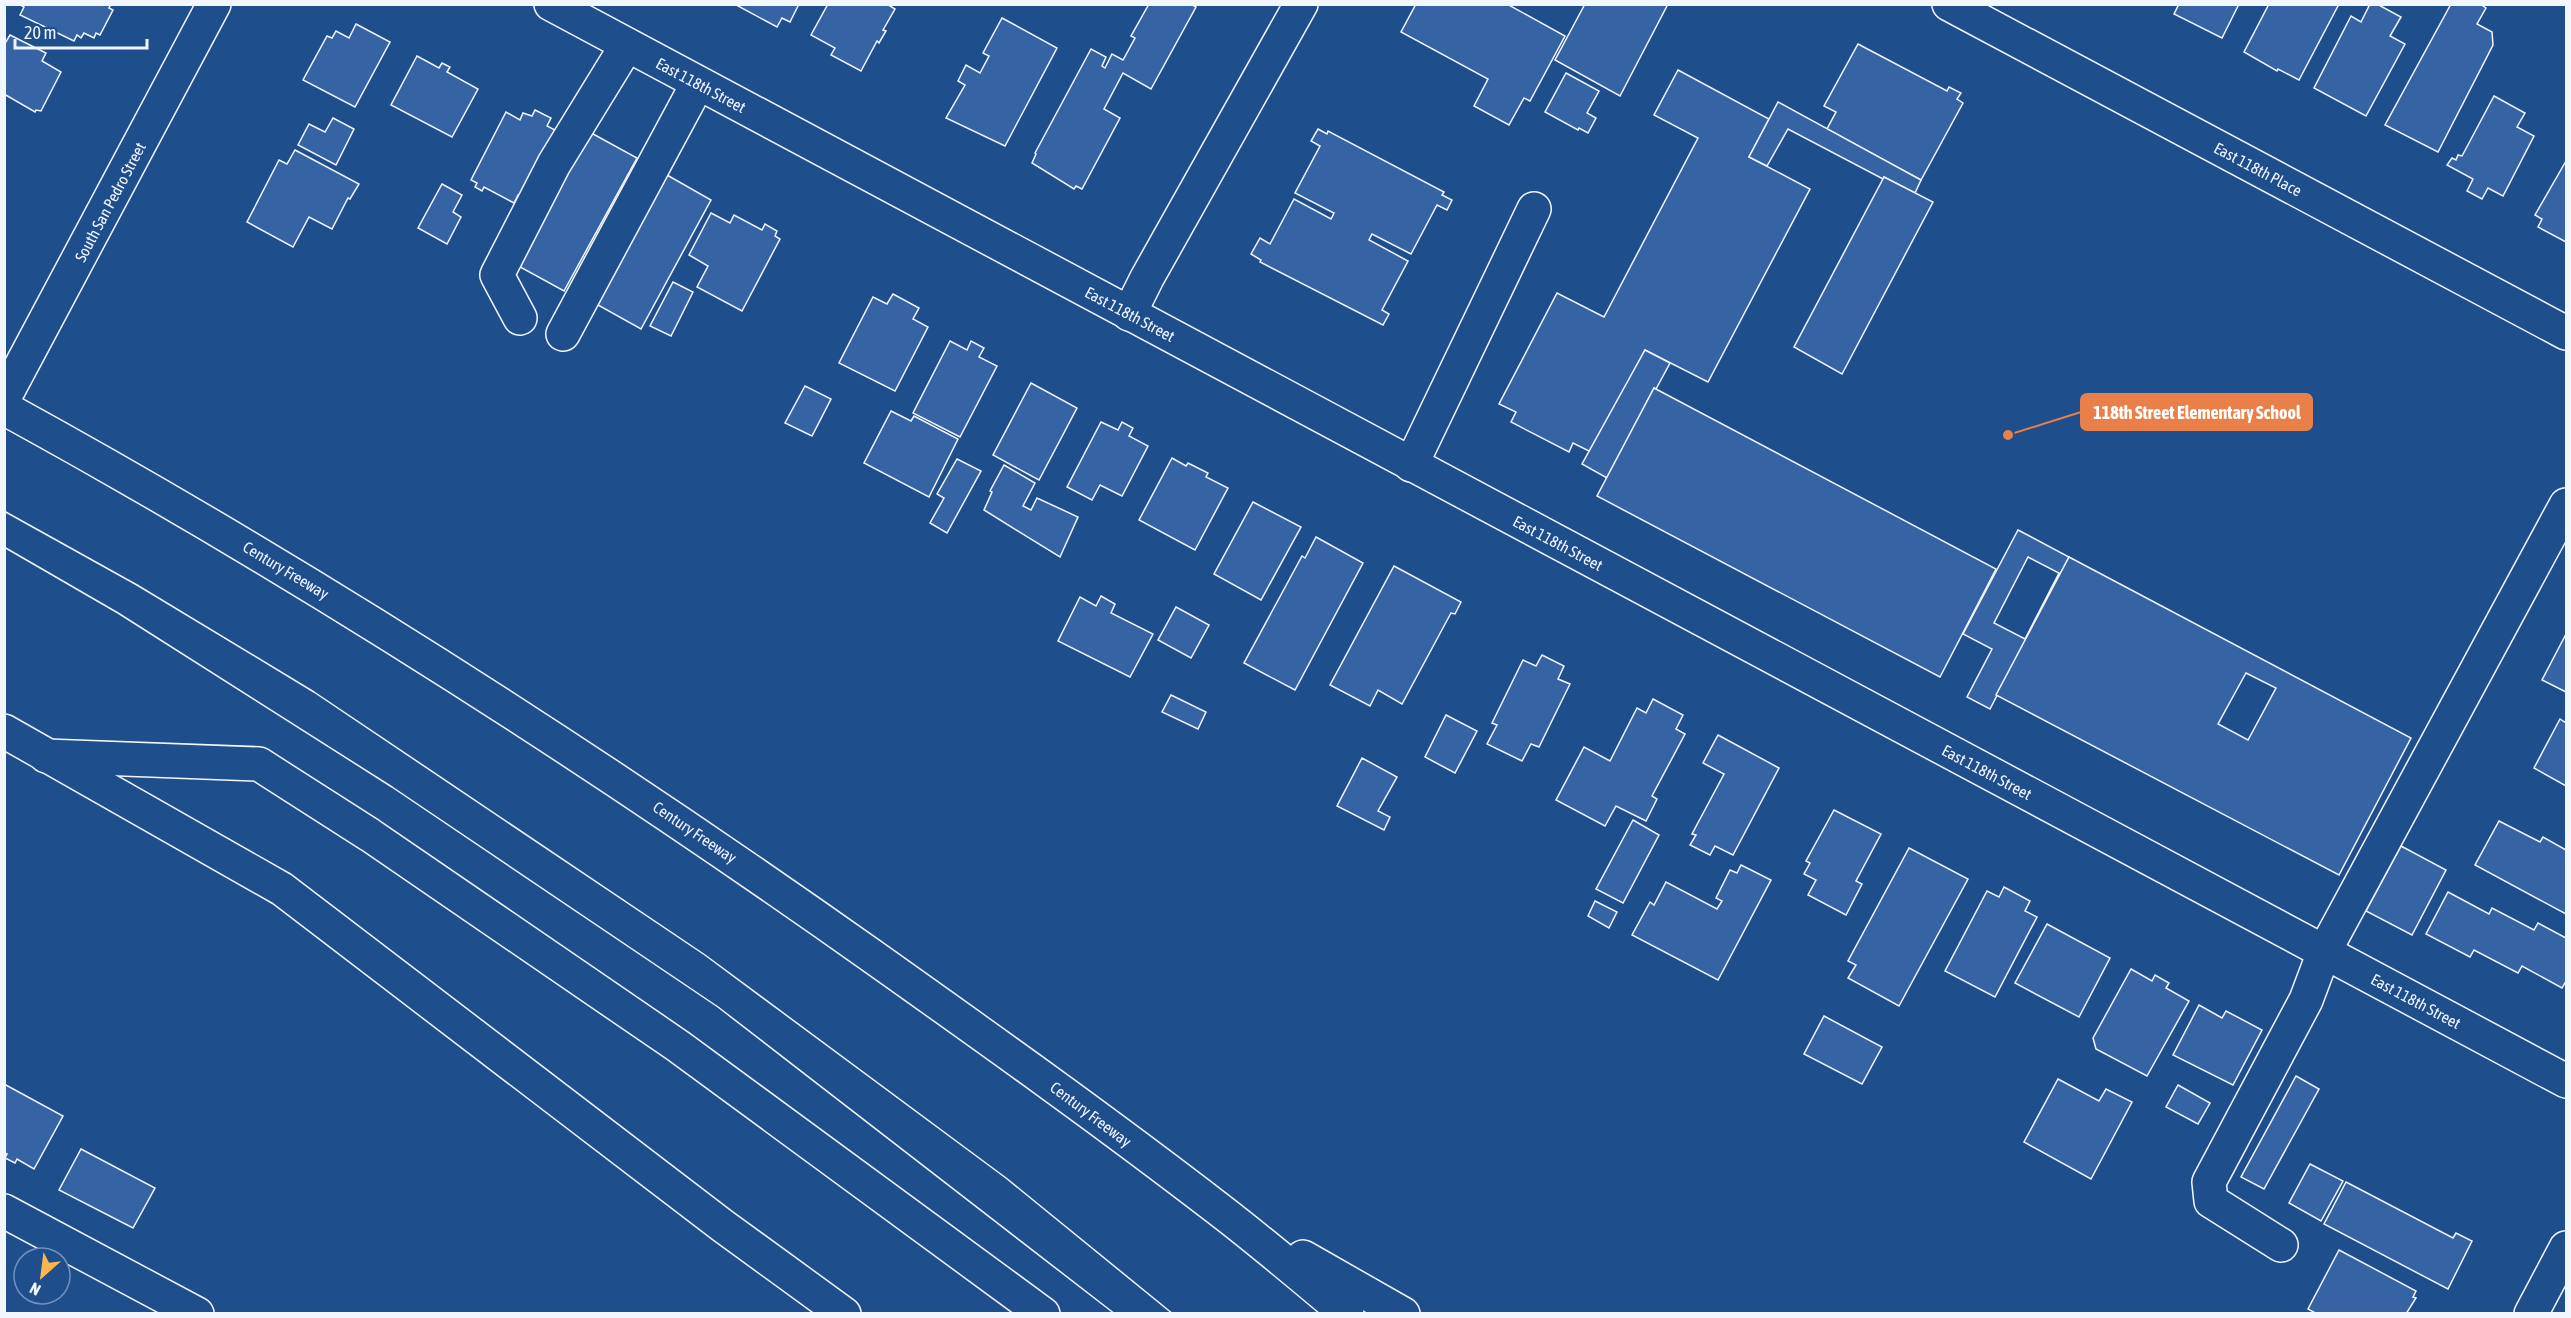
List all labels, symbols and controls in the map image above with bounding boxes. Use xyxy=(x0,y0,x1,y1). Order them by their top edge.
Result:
scale bar xyxy=(15,12,147,50)
text: 20 m xyxy=(24,22,56,43)
street label: East 118th Street xyxy=(653,54,749,116)
street label: East 118th Place xyxy=(2211,138,2305,200)
street label: South San Pedro Street xyxy=(71,139,149,265)
street label: East 118th Street xyxy=(1082,283,1178,345)
callout: 118th Street Elementary School xyxy=(2081,394,2312,430)
text: 118th Street Elementary School xyxy=(2093,402,2301,423)
street label: East 118th Street xyxy=(1510,512,1606,574)
street label: Century Freeway xyxy=(239,537,332,604)
street label: East 118th Street xyxy=(1939,741,2035,803)
street label: Century Freeway xyxy=(649,798,740,868)
street label: East 118th Street xyxy=(2368,970,2464,1032)
street label: Century Freeway xyxy=(1046,1078,1135,1151)
north arrow xyxy=(12,1246,72,1306)
text: N xyxy=(27,1279,43,1299)

